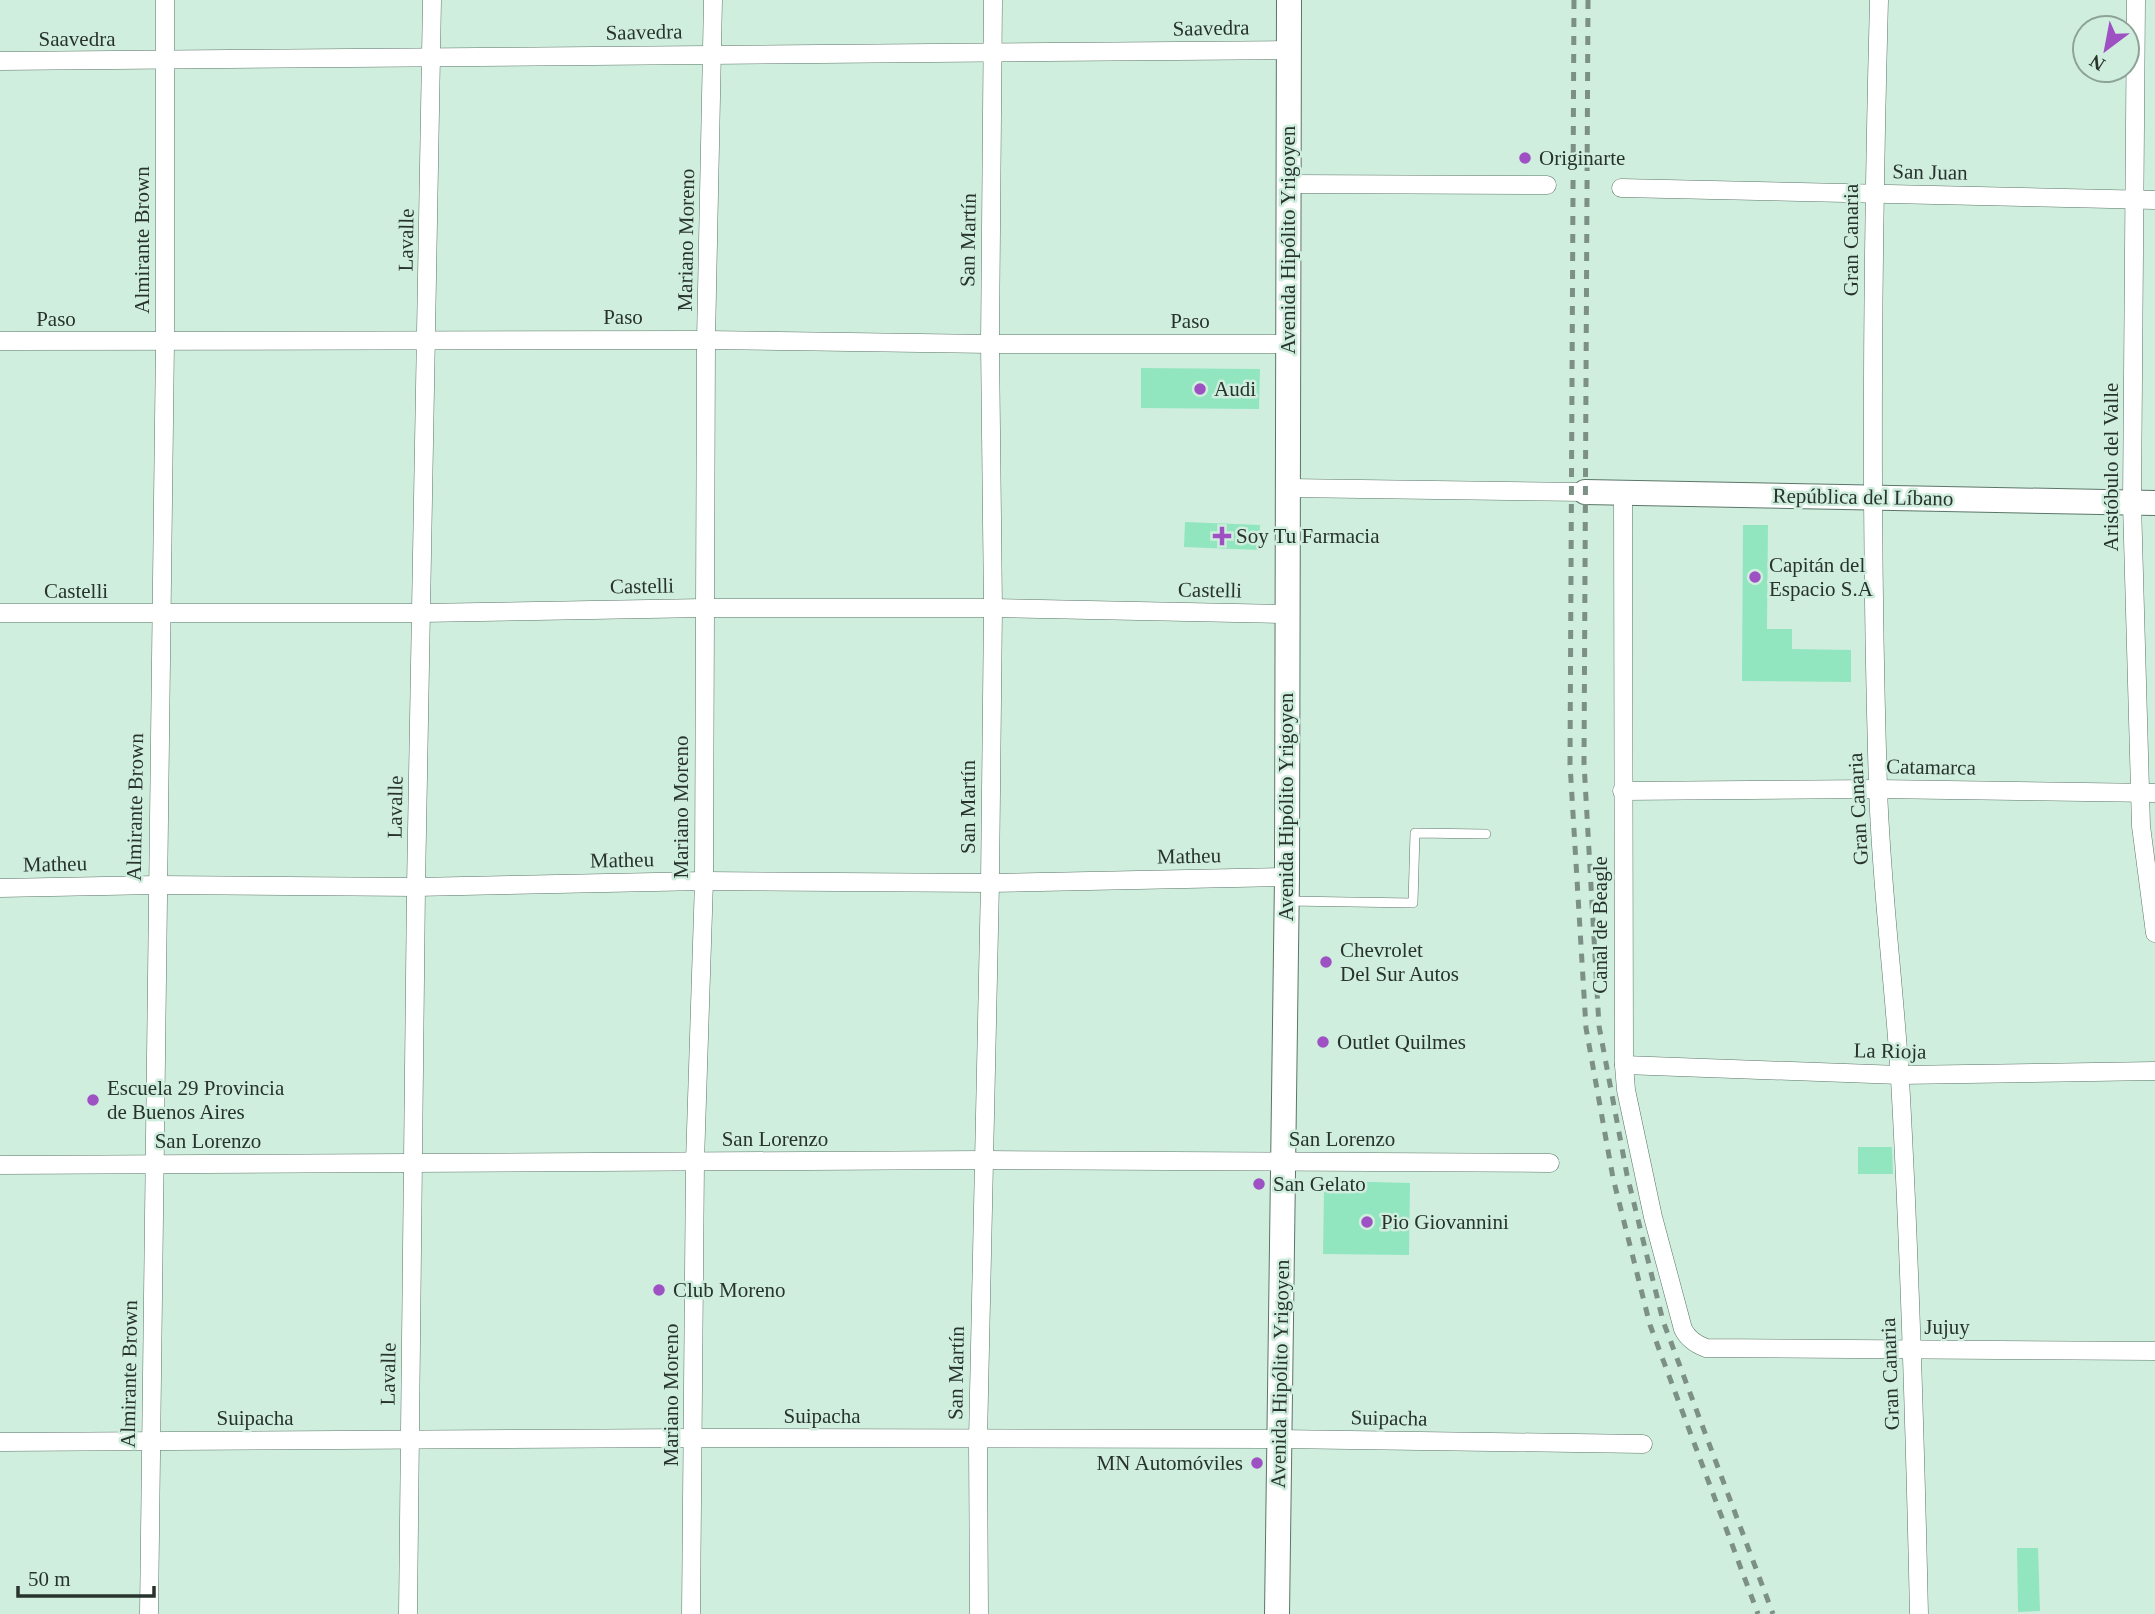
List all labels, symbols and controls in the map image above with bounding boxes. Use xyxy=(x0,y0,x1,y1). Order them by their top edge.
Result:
north arrow xyxy=(2071,14,2141,84)
street label: Saavedra xyxy=(1172,15,1250,41)
street label: Saavedra xyxy=(605,19,683,45)
street label: Saavedra xyxy=(39,27,116,51)
text: N xyxy=(2086,50,2109,76)
street label: Avenida Hipólito Yrigoyen xyxy=(1276,125,1300,354)
place label: Originarte xyxy=(1539,146,1625,170)
marker: Originarte xyxy=(1517,150,1533,166)
street label: San Juan xyxy=(1892,159,1968,185)
street label: Almirante Brown xyxy=(130,166,154,314)
street label: Mariano Moreno xyxy=(673,168,699,312)
street label: Gran Canaria xyxy=(1839,183,1863,296)
street label: San Martín xyxy=(955,192,981,287)
street label: Lavalle xyxy=(393,208,419,272)
street label: Paso xyxy=(603,305,643,329)
street label: Paso xyxy=(36,307,76,331)
street label: Paso xyxy=(1170,309,1210,333)
place label: Audi xyxy=(1214,377,1256,401)
marker: Audi xyxy=(1192,381,1208,397)
street label: Aristóbulo del Valle xyxy=(2099,383,2123,551)
street label: República del Líbano xyxy=(1772,483,1954,511)
place label: Soy Tu Farmacia xyxy=(1236,524,1380,548)
marker: Soy Tu Farmacia xyxy=(1214,528,1230,544)
place label: Capitán del Espacio S.A xyxy=(1769,553,1874,601)
marker: Capitán del Espacio S.A xyxy=(1747,569,1763,585)
street label: Castelli xyxy=(610,573,674,599)
street label: Castelli xyxy=(1178,577,1242,603)
street label: Castelli xyxy=(44,579,108,603)
street label: Avenida Hipólito Yrigoyen xyxy=(1274,692,1298,921)
street label: Almirante Brown xyxy=(122,733,148,881)
street label: Mariano Moreno xyxy=(669,736,693,878)
street label: Gran Canaria xyxy=(1843,752,1873,866)
street label: Catamarca xyxy=(1886,754,1977,780)
street label: San Martín xyxy=(956,760,980,854)
street label: Lavalle xyxy=(382,775,408,839)
street label: Matheu xyxy=(1157,843,1222,869)
street label: Matheu xyxy=(590,847,655,873)
street label: Matheu xyxy=(23,851,88,877)
street label: Canal de Beagle xyxy=(1588,856,1612,994)
place label: Chevrolet Del Sur Autos xyxy=(1340,938,1459,986)
marker: Chevrolet Del Sur Autos xyxy=(1318,954,1334,970)
place label: Outlet Quilmes xyxy=(1337,1030,1466,1054)
marker: Outlet Quilmes xyxy=(1315,1034,1331,1050)
street label: La Rioja xyxy=(1853,1038,1927,1064)
place label: Escuela 29 Provincia de Buenos Aires xyxy=(107,1076,285,1124)
marker: Escuela 29 Provincia de Buenos Aires xyxy=(85,1092,101,1108)
street label: San Lorenzo xyxy=(722,1127,828,1151)
street label: San Lorenzo xyxy=(1289,1127,1395,1151)
street label: San Lorenzo xyxy=(155,1129,261,1153)
place label: San Gelato xyxy=(1273,1172,1366,1196)
marker: San Gelato xyxy=(1251,1176,1267,1192)
place label: Pio Giovannini xyxy=(1381,1210,1509,1234)
marker: Pio Giovannini xyxy=(1359,1214,1375,1230)
street label: Avenida Hipólito Yrigoyen xyxy=(1266,1259,1294,1489)
place label: Club Moreno xyxy=(673,1278,786,1302)
marker: Club Moreno xyxy=(651,1282,667,1298)
street label: Almirante Brown xyxy=(116,1300,142,1448)
street label: Jujuy xyxy=(1924,1315,1970,1339)
street label: Gran Canaria xyxy=(1876,1317,1904,1431)
street label: Mariano Moreno xyxy=(659,1324,683,1466)
street label: San Martín xyxy=(943,1325,969,1420)
street label: Lavalle xyxy=(375,1342,401,1406)
street label: Suipacha xyxy=(784,1404,861,1428)
street label: Suipacha xyxy=(1350,1405,1428,1431)
street label: Suipacha xyxy=(217,1406,294,1430)
place label: MN Automóviles xyxy=(1097,1451,1243,1475)
marker: MN Automóviles xyxy=(1249,1455,1265,1471)
scale bar xyxy=(18,1554,154,1598)
text: 50 m xyxy=(28,1567,71,1591)

